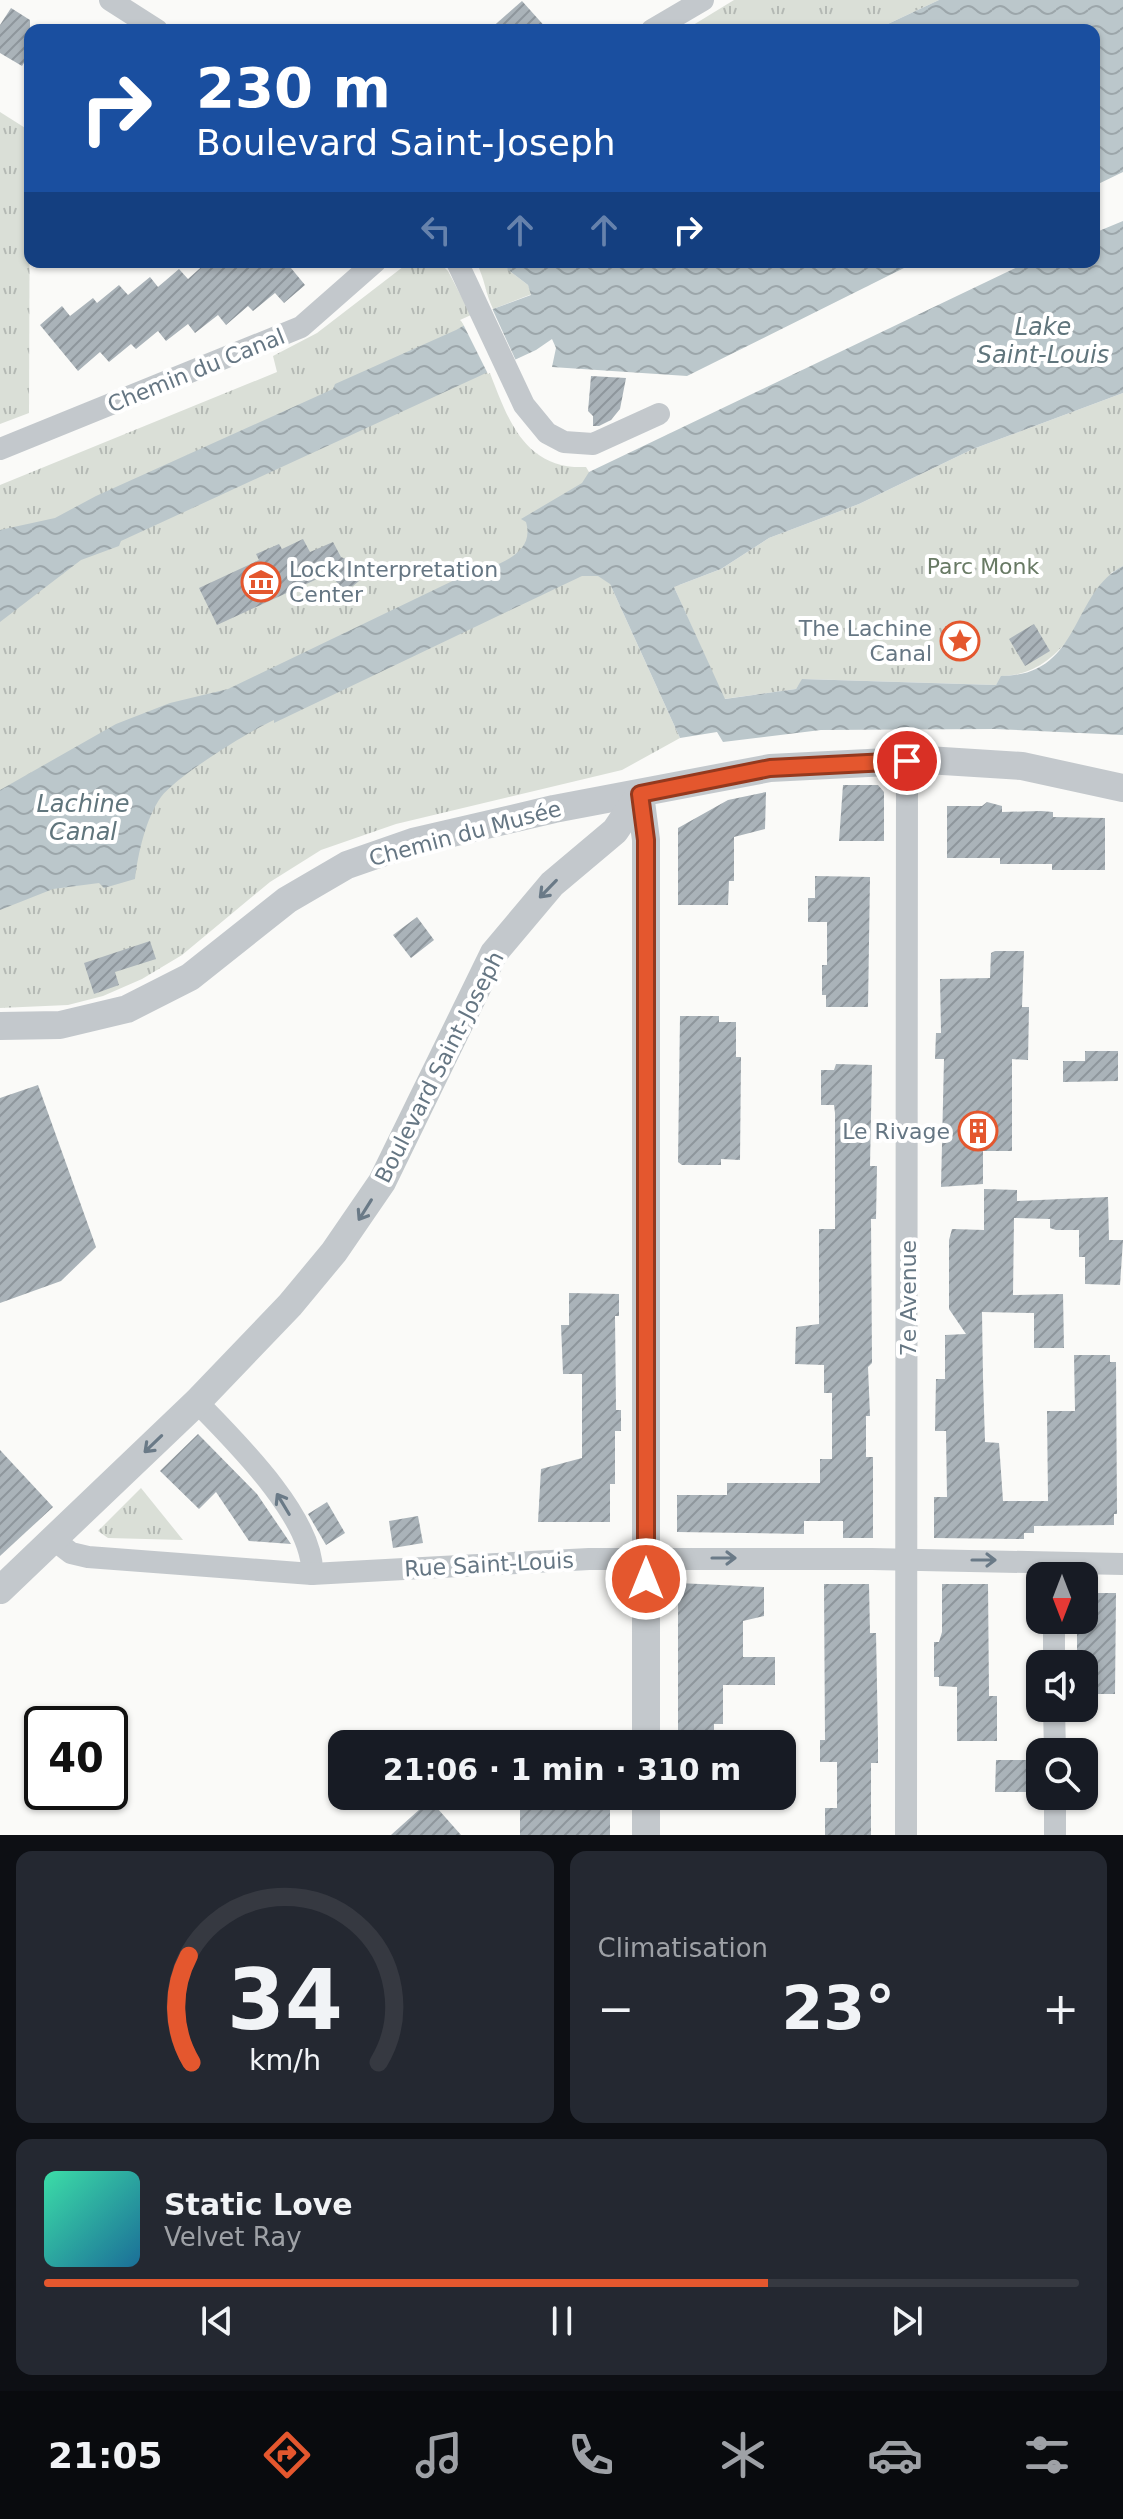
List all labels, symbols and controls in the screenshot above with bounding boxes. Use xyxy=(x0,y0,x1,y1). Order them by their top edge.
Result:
text: 230 m xyxy=(196,55,391,120)
icon: right xyxy=(64,56,168,160)
text: Boulevard Saint-Joseph xyxy=(196,122,616,163)
icon: left xyxy=(414,208,458,252)
icon: ahead xyxy=(498,208,542,252)
icon: ahead xyxy=(582,208,626,252)
icon: right xyxy=(666,208,710,252)
water label: Lake Saint-Louis xyxy=(977,313,1109,369)
street label: Chemin du Canal xyxy=(104,324,288,417)
park label: Parc Monk xyxy=(927,554,1040,579)
place label: Lock Interpretation Center xyxy=(289,557,498,607)
museum icon: Lock Interpretation Center xyxy=(240,561,282,603)
place label: The Lachine Canal xyxy=(798,616,932,666)
place icon: The Lachine Canal xyxy=(939,620,981,662)
pin xyxy=(873,727,941,795)
icon: arrive xyxy=(885,739,929,783)
water label: Lachine Canal xyxy=(36,790,130,846)
street label: Chemin du Musée xyxy=(366,796,564,871)
one-way arrow xyxy=(539,879,558,898)
street label: Boulevard Saint-Joseph xyxy=(370,947,509,1187)
building icon: Le Rivage xyxy=(957,1110,999,1152)
place label: Le Rivage xyxy=(842,1119,950,1144)
one-way arrow xyxy=(356,1198,372,1221)
street label: 7e Avenue xyxy=(896,1240,921,1356)
one-way arrow xyxy=(144,1434,163,1453)
one-way arrow xyxy=(275,1493,291,1516)
position arrow xyxy=(604,1537,688,1621)
street label: Rue Saint-Louis xyxy=(404,1548,574,1581)
one-way arrow xyxy=(710,1550,737,1566)
one-way arrow xyxy=(970,1552,997,1568)
north arrow xyxy=(1026,1562,1098,1634)
map controls xyxy=(1026,1562,1098,1810)
button: sound xyxy=(1026,1650,1098,1722)
speed limit sign: 40 xyxy=(24,1706,128,1810)
button: search xyxy=(1026,1738,1098,1810)
text: 21:06 · 1 min · 310 m xyxy=(383,1752,741,1787)
text: Climatisation xyxy=(598,1933,768,1963)
text: 34 xyxy=(227,1952,343,2049)
text: 23° xyxy=(782,1973,895,2043)
text: − xyxy=(598,1983,634,2034)
text: + xyxy=(1042,1983,1079,2034)
text: km/h xyxy=(249,2043,321,2077)
text: Static Love xyxy=(164,2187,353,2222)
text: Velvet Ray xyxy=(164,2222,302,2252)
icon: previous xyxy=(195,2299,239,2343)
icon: pause xyxy=(540,2299,584,2343)
icon: next xyxy=(885,2299,929,2343)
icon: directions xyxy=(259,2427,315,2483)
icon: music xyxy=(411,2427,467,2483)
icon: phone xyxy=(563,2427,619,2483)
icon: climate xyxy=(715,2427,771,2483)
icon: car xyxy=(867,2427,923,2483)
icon: filters xyxy=(1019,2427,1075,2483)
text: 21:05 xyxy=(48,2435,163,2476)

